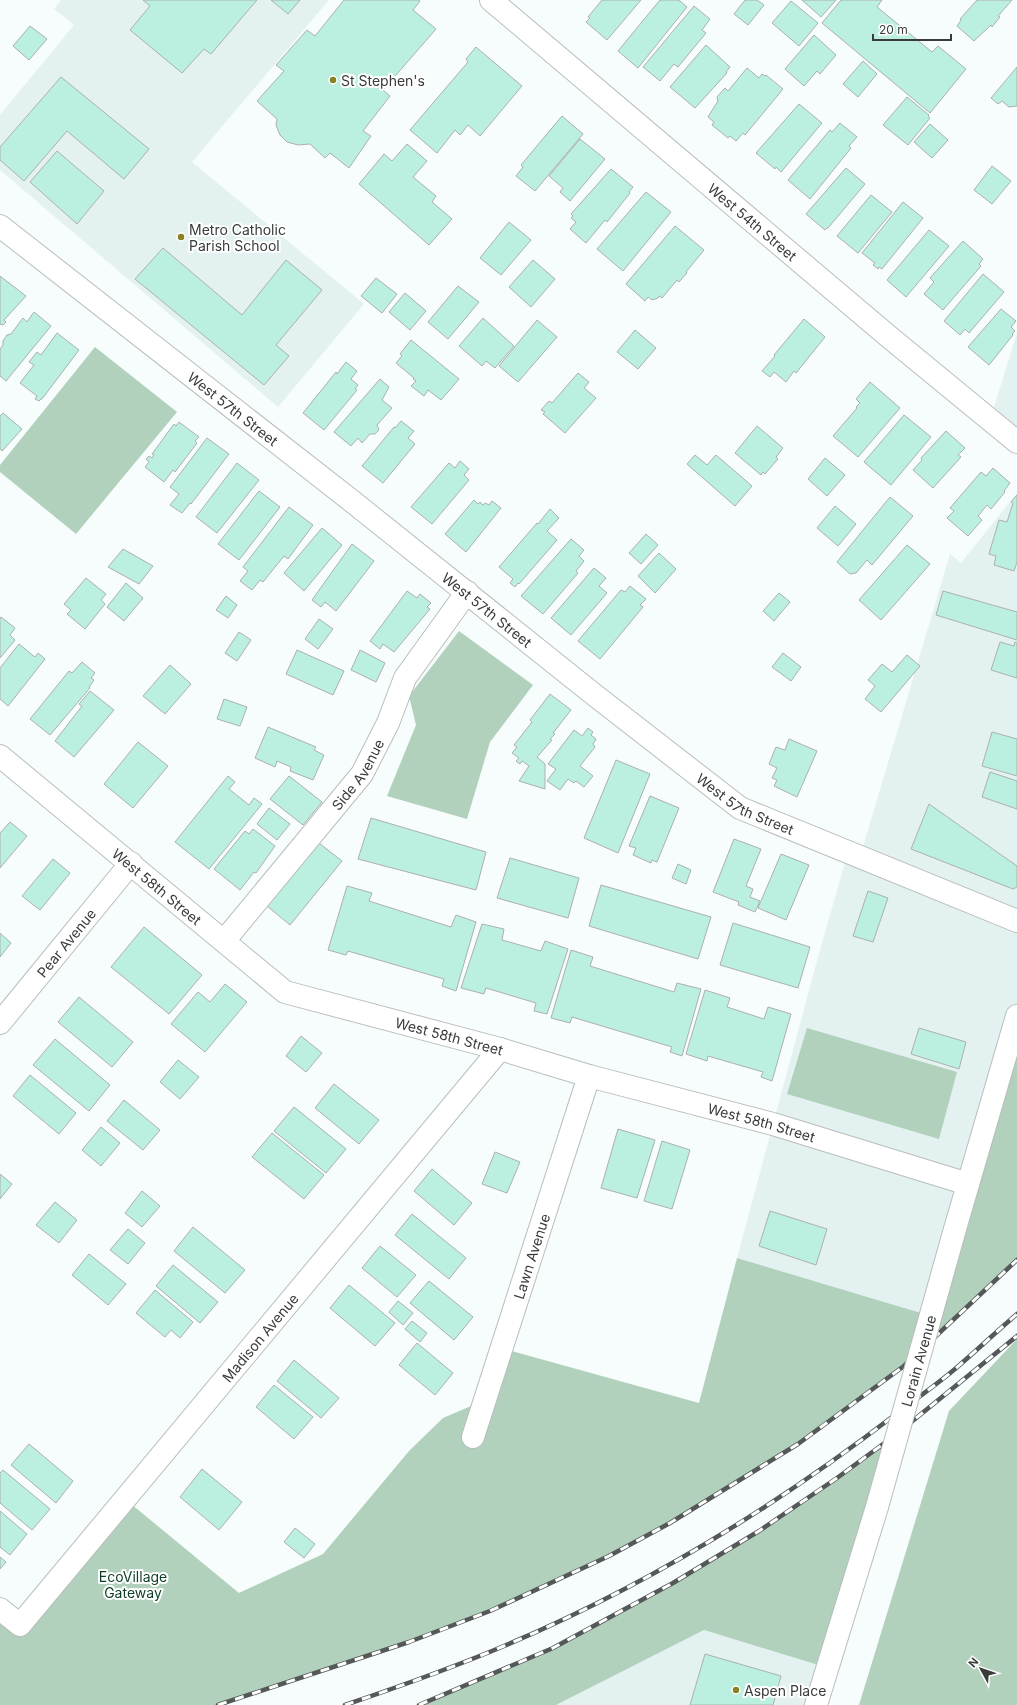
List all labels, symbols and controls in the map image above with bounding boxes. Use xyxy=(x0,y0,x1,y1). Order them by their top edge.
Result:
scale bar xyxy=(873,16,951,42)
text: 20 m xyxy=(879,22,908,37)
place label: St Stephen's xyxy=(341,72,425,89)
marker: St Stephen's xyxy=(328,75,338,85)
street label: West 54th Street xyxy=(705,179,801,264)
place label: Metro Catholic Parish School xyxy=(189,221,286,254)
marker: Metro Catholic Parish School xyxy=(176,232,186,242)
street label: West 57th Street xyxy=(185,368,282,449)
street label: West 57th Street xyxy=(439,568,536,651)
street label: Side Avenue xyxy=(328,736,387,813)
street label: West 57th Street xyxy=(693,769,797,838)
street label: West 58th Street xyxy=(109,844,206,928)
street label: Pear Avenue xyxy=(33,905,99,980)
street label: West 58th Street xyxy=(394,1013,506,1058)
street label: West 58th Street xyxy=(706,1099,818,1145)
street label: Lawn Avenue xyxy=(509,1211,553,1301)
street label: Madison Avenue xyxy=(218,1290,301,1385)
street label: Lorain Avenue xyxy=(897,1313,939,1408)
park label: EcoVillage Gateway xyxy=(99,1568,167,1601)
north arrow xyxy=(961,1649,1001,1689)
text: N xyxy=(965,1655,981,1670)
place label: Aspen Place xyxy=(744,1682,826,1699)
marker: Aspen Place xyxy=(731,1685,741,1695)

